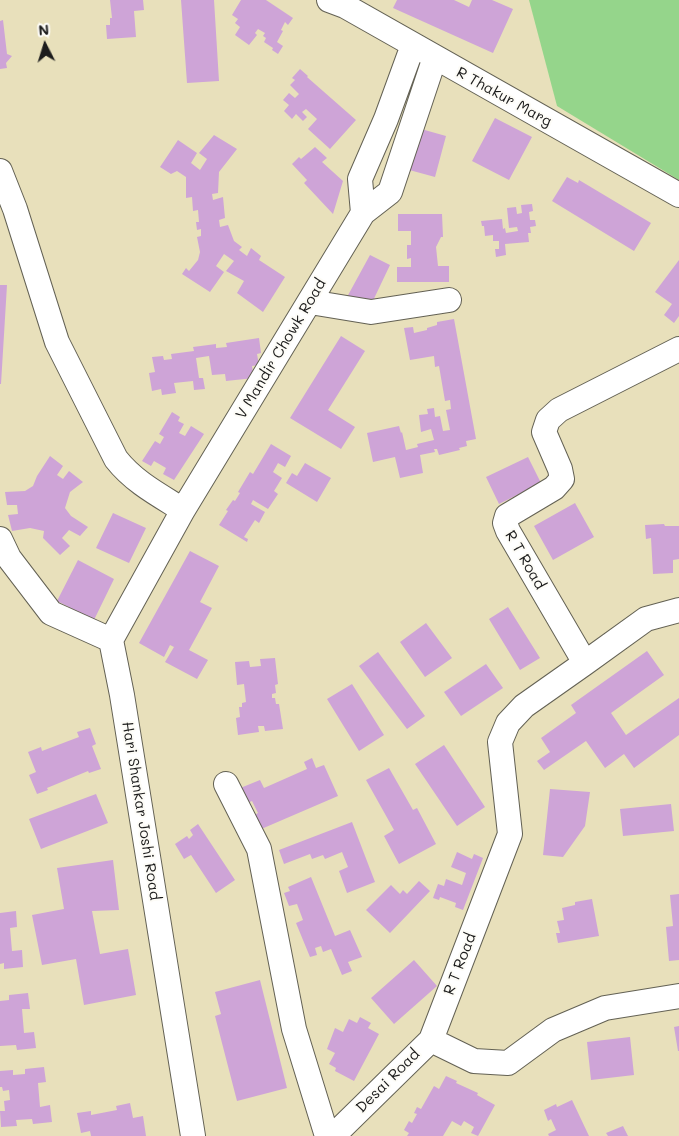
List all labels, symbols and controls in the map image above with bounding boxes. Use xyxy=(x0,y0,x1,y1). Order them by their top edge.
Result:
north arrow xyxy=(20,20,70,70)
text: N xyxy=(38,20,50,39)
street label: R Thakur Marg xyxy=(453,63,555,131)
street label: V Mandir Chowk Road xyxy=(232,276,330,422)
street label: R T Road xyxy=(501,527,549,593)
street label: Hari Shankar Joshi Road xyxy=(118,720,164,902)
street label: R T Road xyxy=(440,930,480,998)
street label: Desai Road xyxy=(352,1045,424,1117)

